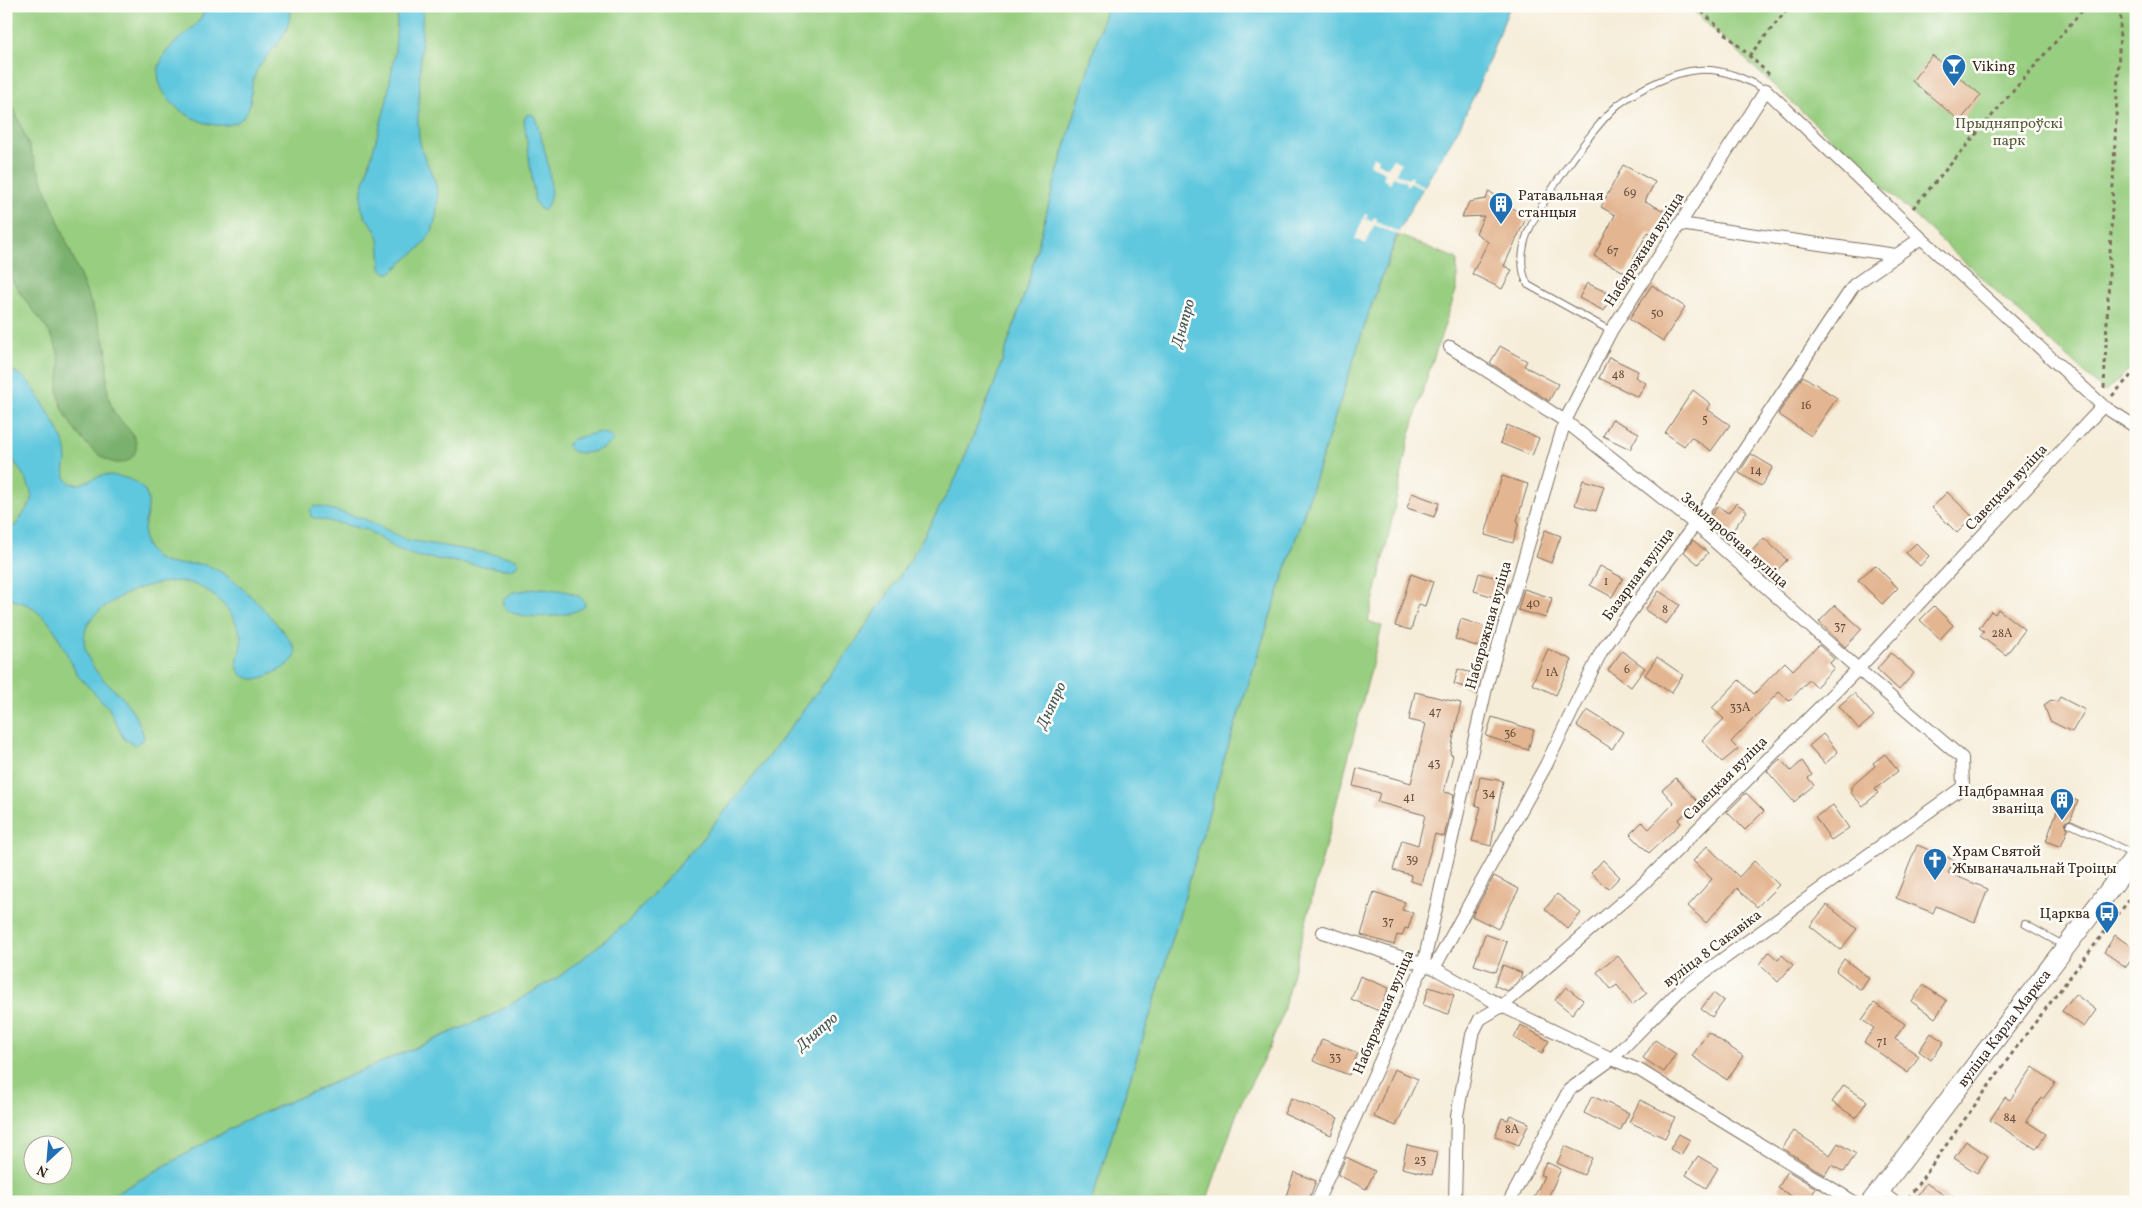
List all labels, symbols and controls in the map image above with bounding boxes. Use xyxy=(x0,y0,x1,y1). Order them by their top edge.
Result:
bar icon: Viking xyxy=(1941,53,1967,87)
place label: Viking xyxy=(1972,57,2016,78)
park label: Прыдняпроўскі парк xyxy=(1955,114,2063,152)
house number: 69 xyxy=(1624,185,1636,201)
place label: Ратавальная станцыя xyxy=(1518,186,1604,224)
street label: Набярэжная вуліца xyxy=(1600,188,1690,311)
building icon: Ратавальная станцыя xyxy=(1488,191,1514,225)
house number: 67 xyxy=(1607,243,1619,259)
water label: Дняпро xyxy=(1166,296,1202,351)
house number: 50 xyxy=(1651,306,1663,322)
house number: 48 xyxy=(1611,367,1625,383)
house number: 16 xyxy=(1801,398,1811,414)
house number: 5 xyxy=(1702,412,1708,428)
street label: Савецкая вуліца xyxy=(1961,440,2053,536)
house number: 14 xyxy=(1750,463,1762,479)
street label: Земляробчая вуліца xyxy=(1675,488,1793,594)
street label: Базарная вуліца xyxy=(1598,524,1680,626)
street label: Набярэжная вуліца xyxy=(1461,559,1518,692)
house number: 1 xyxy=(1604,574,1608,590)
house number: 40 xyxy=(1526,596,1540,612)
house number: 8 xyxy=(1662,602,1668,618)
house number: 37 xyxy=(1834,619,1846,635)
house number: 28А xyxy=(1992,626,2013,642)
house number: 6 xyxy=(1624,662,1630,678)
house number: 1А xyxy=(1545,665,1559,681)
water label: Дняпро xyxy=(1031,678,1073,734)
house number: 33А xyxy=(1730,700,1751,716)
house number: 47 xyxy=(1429,704,1442,720)
house number: 36 xyxy=(1504,726,1516,742)
street label: Савецкая вуліца xyxy=(1679,732,1773,826)
house number: 43 xyxy=(1428,756,1440,772)
place label: Надбрамная званіца xyxy=(1958,782,2044,820)
house number: 34 xyxy=(1482,786,1496,802)
building icon: Надбрамная званіца xyxy=(2049,787,2075,821)
house number: 41 xyxy=(1403,790,1415,806)
place label: Храм Святой Жываначальнай Троіцы xyxy=(1952,842,2117,880)
church icon: Храм Святой Жываначальнай Троіцы xyxy=(1922,847,1948,881)
house number: 39 xyxy=(1406,852,1418,868)
bus stop icon: Царква xyxy=(2094,900,2120,934)
place label: Царква xyxy=(2039,904,2090,925)
street label: вуліца 8 Сакавіка xyxy=(1659,905,1766,993)
house number: 37 xyxy=(1382,914,1394,930)
street label: Набярэжная вуліца xyxy=(1349,947,1420,1078)
street label: вуліца Карла Маркса xyxy=(1953,966,2057,1092)
water label: Дняпро xyxy=(791,1007,844,1058)
house number: 71 xyxy=(1877,1034,1887,1050)
house number: 33 xyxy=(1329,1050,1341,1066)
house number: 84 xyxy=(2004,1110,2016,1126)
house number: 8А xyxy=(1505,1122,1520,1138)
north arrow xyxy=(22,1136,72,1186)
house number: 23 xyxy=(1414,1153,1426,1169)
text: N xyxy=(34,1160,52,1181)

